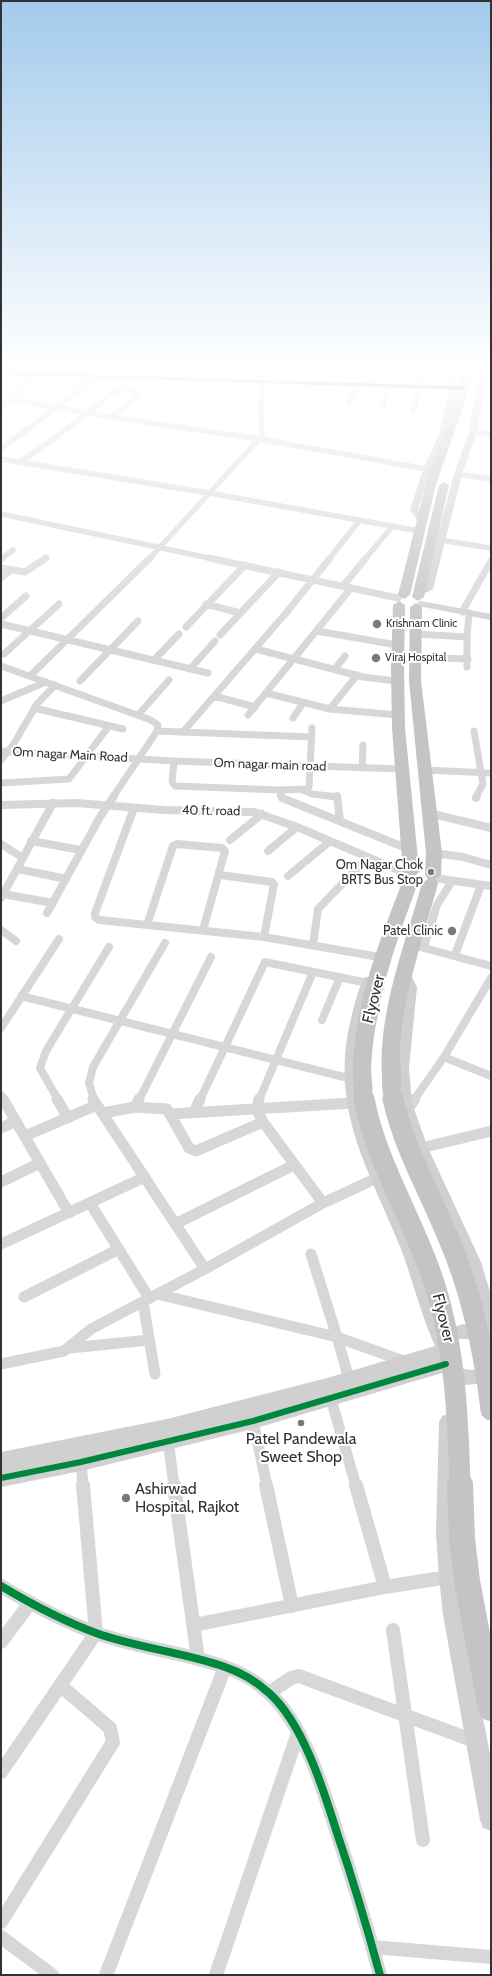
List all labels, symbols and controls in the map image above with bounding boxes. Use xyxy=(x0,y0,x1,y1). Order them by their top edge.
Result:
place label: Krishnam Clinic xyxy=(386,617,457,631)
marker: Krishnam Clinic xyxy=(371,618,383,630)
place label: Viraj Hospital xyxy=(385,651,446,665)
marker: Viraj Hospital xyxy=(370,652,382,664)
street label: Om nagar Main Road xyxy=(12,744,128,766)
street label: Om nagar main road xyxy=(213,755,327,775)
street label: 40 ft. road xyxy=(182,803,240,819)
place label: Om Nagar Chok BRTS Bus Stop xyxy=(336,857,423,888)
marker: Om Nagar Chok BRTS Bus Stop xyxy=(426,867,436,877)
place label: Patel Clinic xyxy=(383,923,443,939)
marker: Patel Clinic xyxy=(446,925,458,937)
street label: Flyover xyxy=(359,973,389,1025)
street label: Flyover xyxy=(428,1292,458,1344)
marker: Patel Pandewala Sweet Shop xyxy=(296,1418,306,1428)
place label: Patel Pandewala Sweet Shop xyxy=(246,1429,356,1467)
place label: Ashirwad Hospital, Rajkot xyxy=(135,1479,239,1517)
marker: Ashirwad Hospital, Rajkot xyxy=(120,1492,132,1504)

